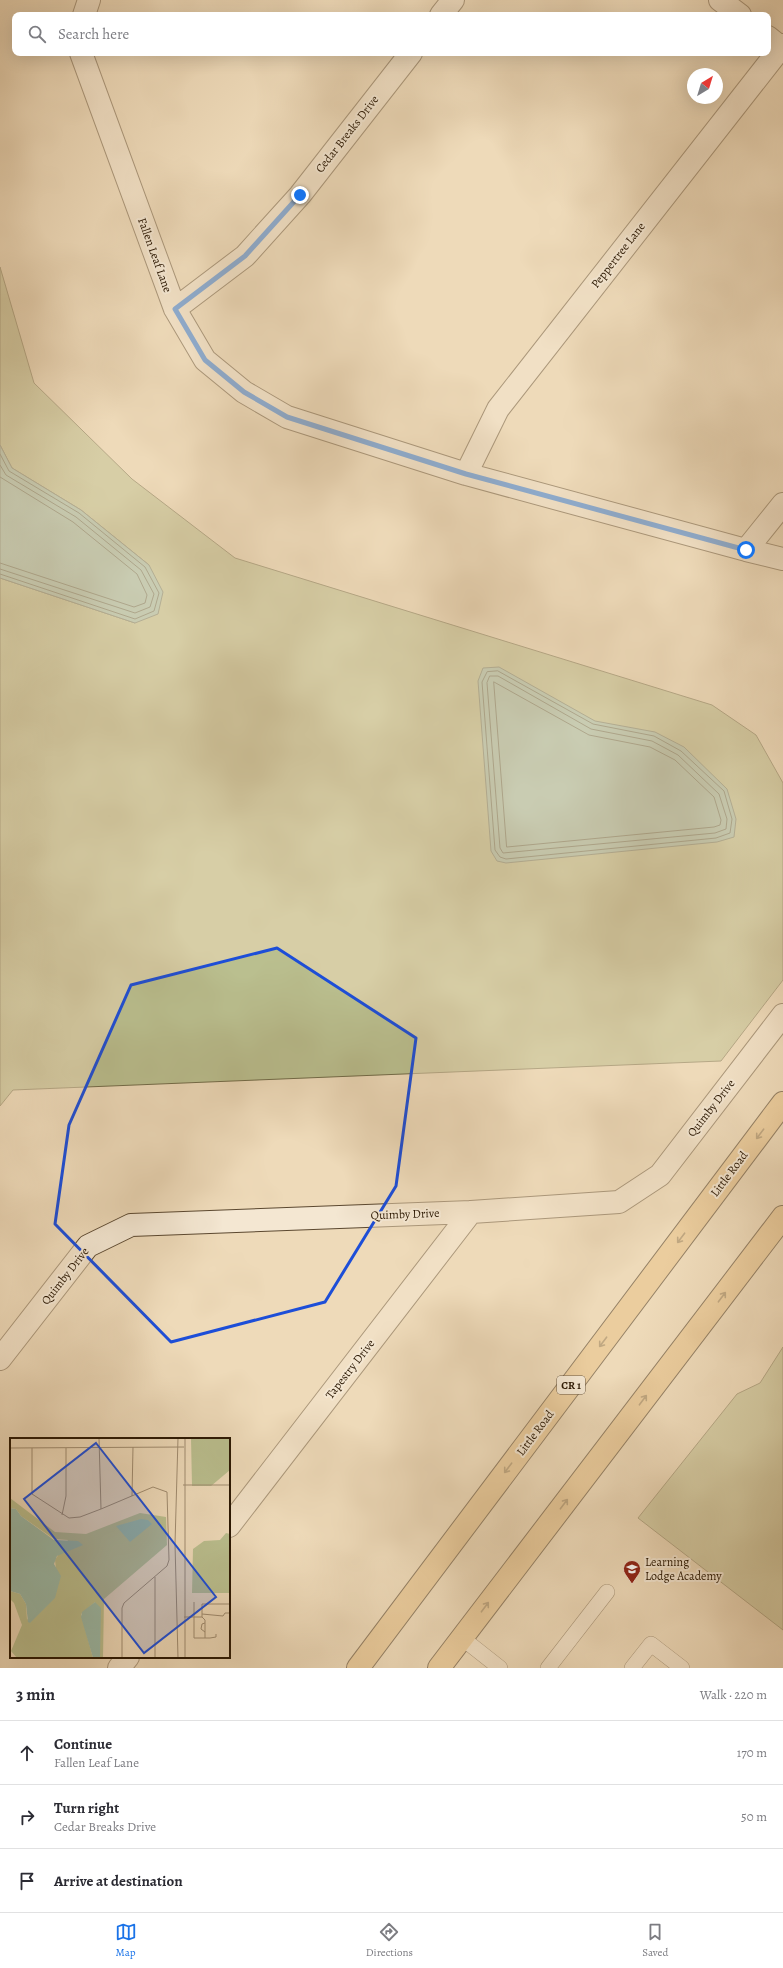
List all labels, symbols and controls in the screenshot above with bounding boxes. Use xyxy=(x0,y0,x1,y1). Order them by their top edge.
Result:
search box xyxy=(12,12,771,56)
icon: search xyxy=(26,23,48,45)
text: Search here xyxy=(58,24,129,44)
north arrow xyxy=(687,68,723,104)
street label: Cedar Breaks Drive xyxy=(312,92,382,176)
route end xyxy=(291,186,309,204)
street label: Fallen Leaf Lane xyxy=(134,215,176,295)
street label: Peppertree Lane xyxy=(587,219,649,291)
route start xyxy=(737,541,755,559)
street label: Quimby Drive xyxy=(684,1076,738,1140)
one-way arrow xyxy=(755,1128,764,1139)
street label: Little Road xyxy=(707,1148,752,1200)
street label: Quimby Drive xyxy=(370,1205,440,1223)
one-way arrow xyxy=(677,1232,686,1243)
street label: Quimby Drive xyxy=(38,1244,92,1308)
one-way arrow xyxy=(718,1291,726,1302)
street label: Tapestry Drive xyxy=(322,1336,378,1402)
one-way arrow xyxy=(599,1336,608,1347)
road number: CR 1 xyxy=(557,1376,585,1394)
one-way arrow xyxy=(639,1395,647,1406)
street label: Little Road xyxy=(513,1407,558,1459)
inset map xyxy=(10,1438,230,1658)
one-way arrow xyxy=(504,1462,513,1473)
one-way arrow xyxy=(560,1498,568,1509)
place label: Learning Lodge Academy xyxy=(645,1554,722,1584)
school or university icon: Learning Lodge Academy xyxy=(622,1559,642,1584)
one-way arrow xyxy=(481,1601,490,1612)
text: 3 min xyxy=(16,1683,55,1706)
text: Walk · 220 m xyxy=(700,1686,767,1703)
text: Continue xyxy=(54,1734,112,1754)
icon: ahead xyxy=(16,1742,38,1764)
text: 170 m xyxy=(737,1744,767,1761)
text: Fallen Leaf Lane xyxy=(54,1754,139,1771)
text: Turn right xyxy=(54,1798,119,1818)
icon: right xyxy=(16,1806,38,1828)
text: 50 m xyxy=(741,1808,767,1825)
text: Cedar Breaks Drive xyxy=(54,1818,156,1835)
icon: arrive xyxy=(16,1870,38,1892)
text: Arrive at destination xyxy=(54,1871,183,1891)
tab: Map xyxy=(115,1921,137,1960)
tab: Directions xyxy=(366,1921,413,1960)
tab: Saved xyxy=(642,1921,668,1960)

